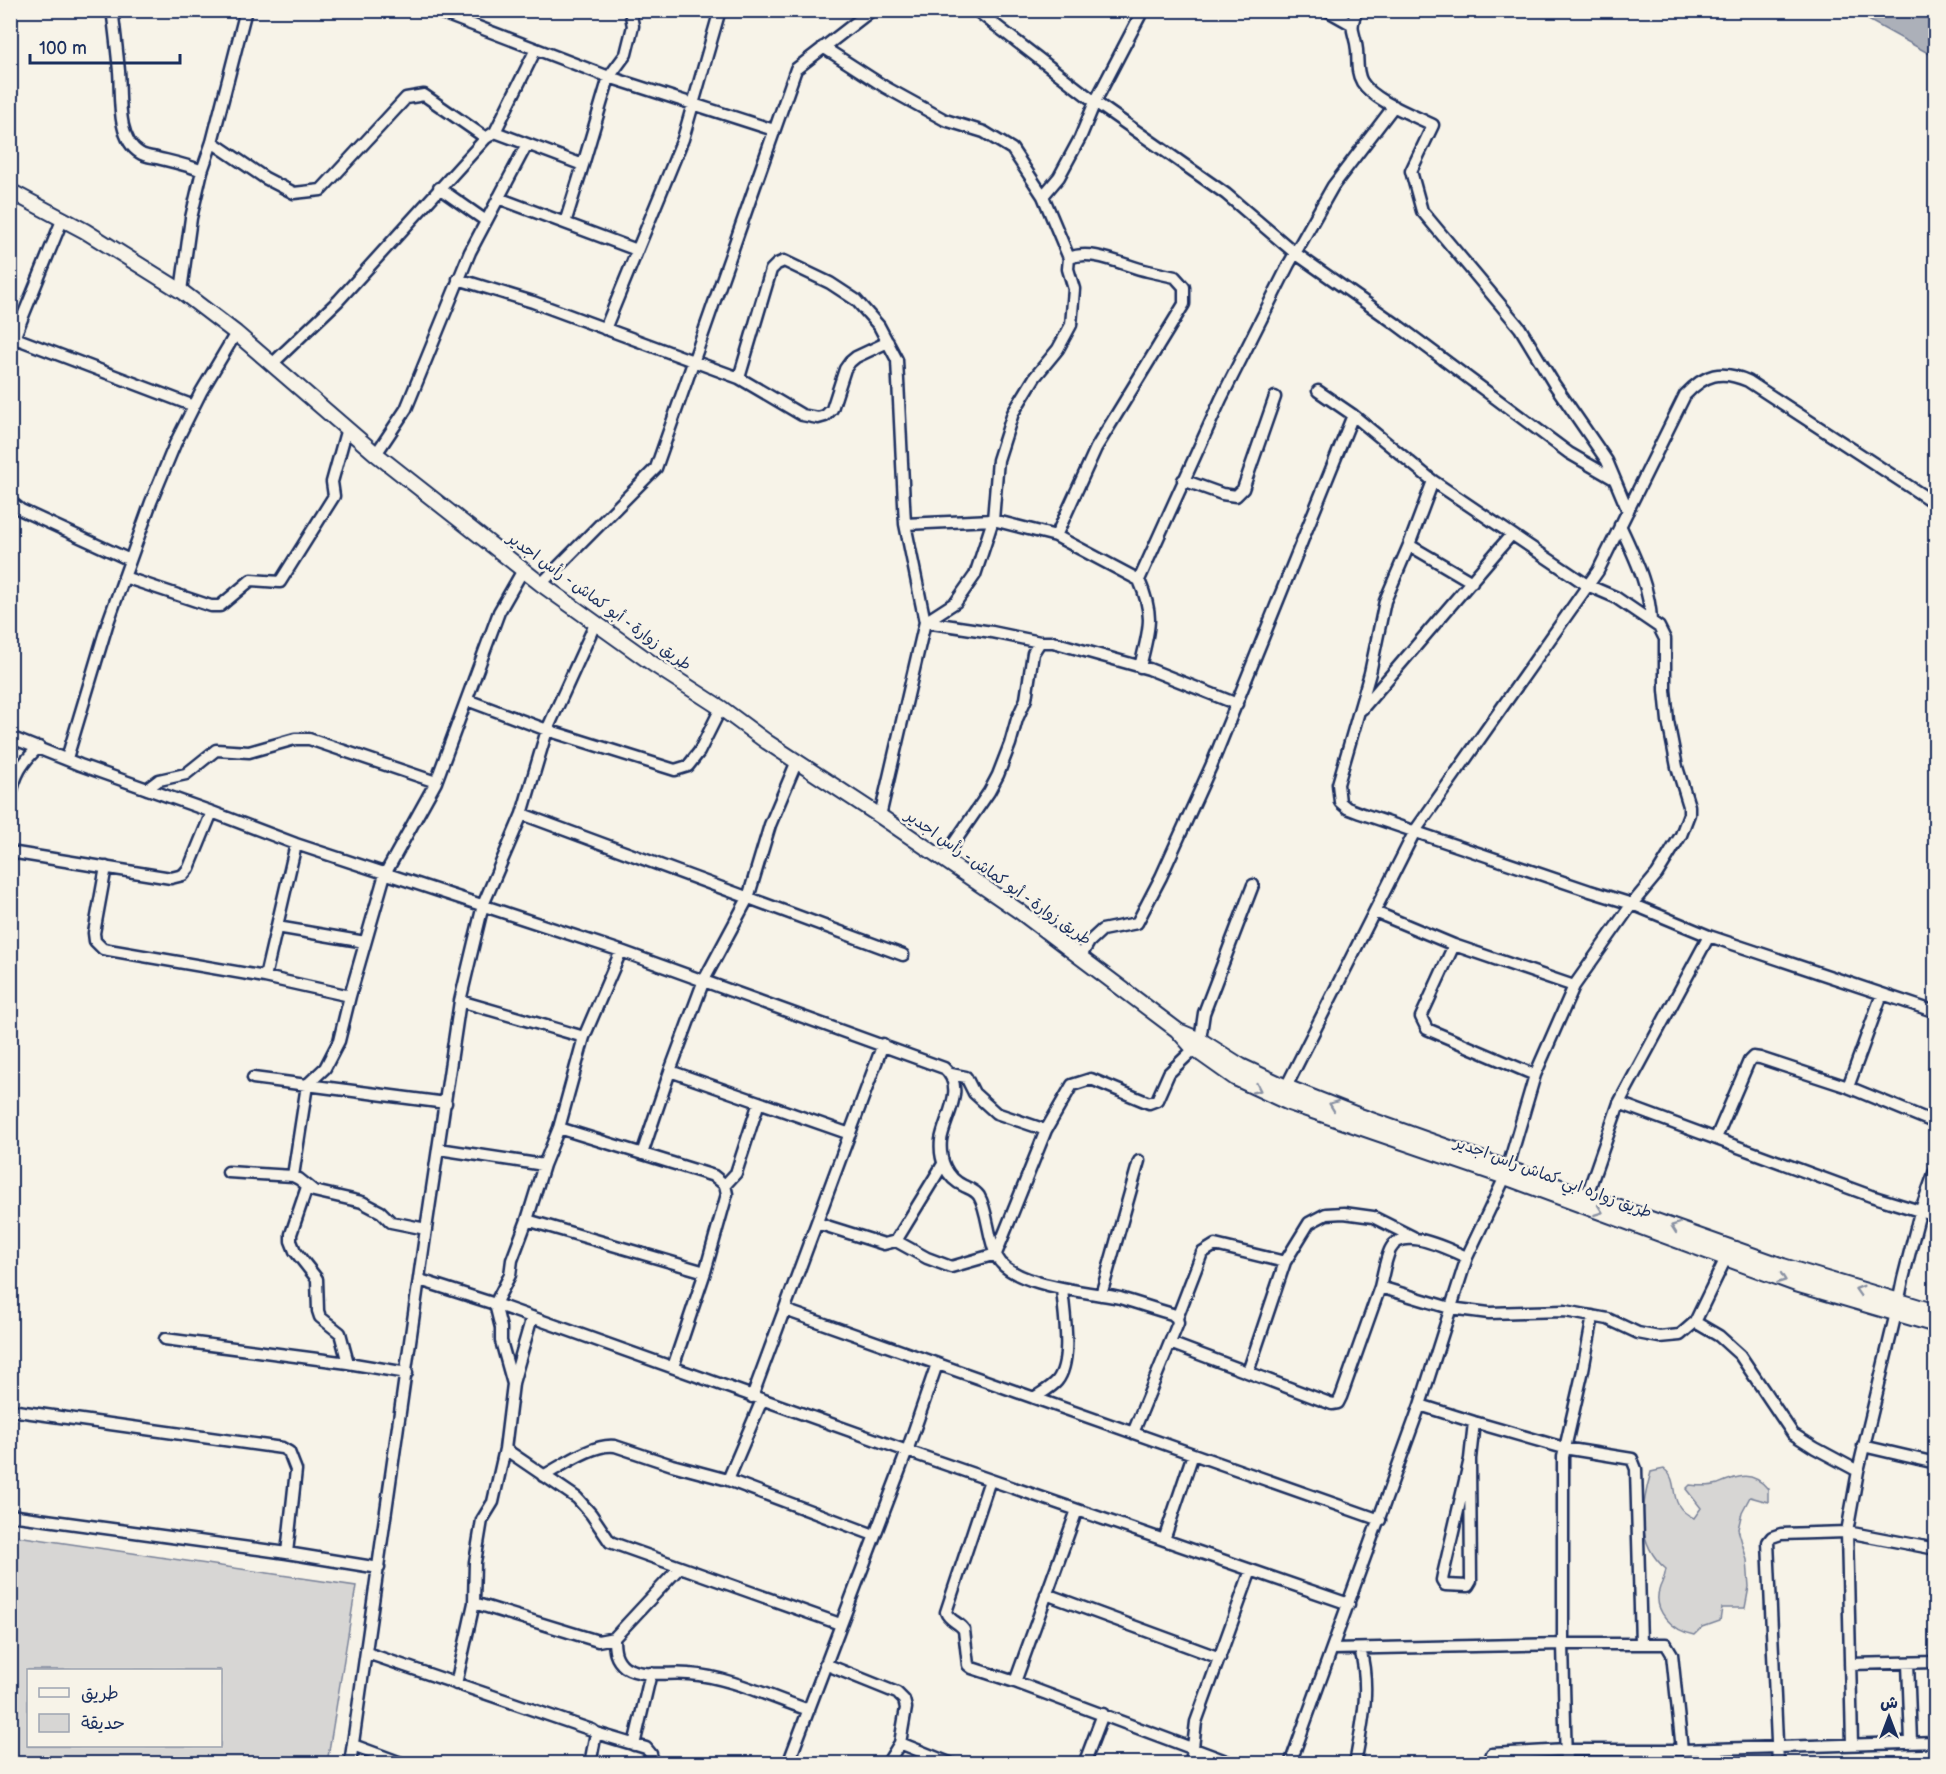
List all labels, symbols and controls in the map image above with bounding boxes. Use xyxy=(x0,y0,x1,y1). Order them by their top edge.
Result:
scale bar xyxy=(30,27,180,65)
text: 100 m xyxy=(39,38,87,59)
street label: طريق زوارة - أبو كماش - رأس اجدير xyxy=(502,528,695,675)
street label: طريق زوارة - أبو كماش - رأس اجدير xyxy=(900,805,1095,950)
one-way arrow xyxy=(1251,1081,1262,1093)
one-way arrow xyxy=(1328,1100,1339,1112)
street label: طريق زواره ابي كماش راس اجدير xyxy=(1448,1133,1654,1226)
one-way arrow xyxy=(1593,1204,1603,1217)
one-way arrow xyxy=(1670,1221,1680,1234)
one-way arrow xyxy=(1776,1271,1786,1284)
one-way arrow xyxy=(1854,1285,1865,1297)
legend xyxy=(27,1669,222,1747)
text: طريق xyxy=(81,1683,119,1704)
north arrow xyxy=(1859,1687,1919,1747)
text: ش xyxy=(1880,1694,1898,1713)
text: حديقة xyxy=(81,1713,125,1734)

